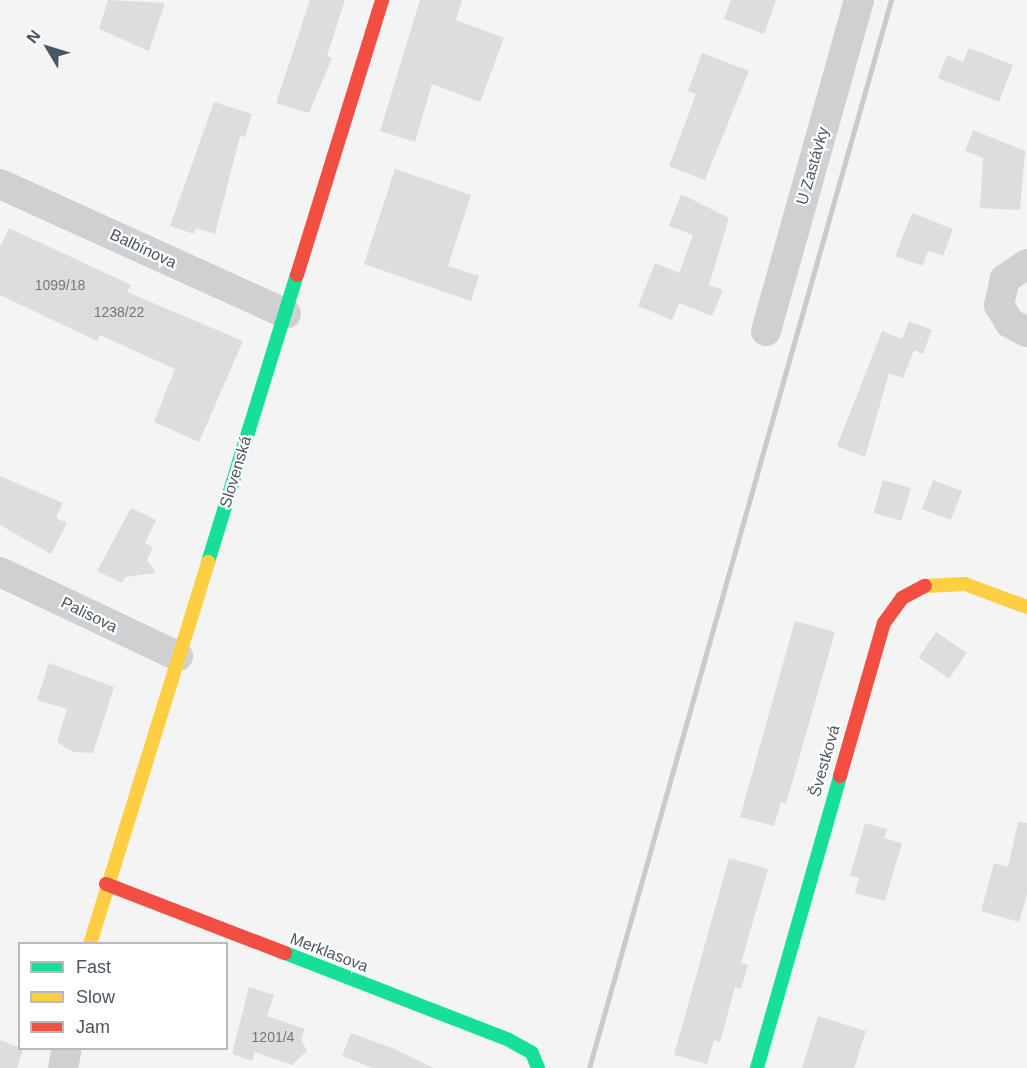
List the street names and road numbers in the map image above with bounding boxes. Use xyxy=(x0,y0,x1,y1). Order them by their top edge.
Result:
street label: U Zastávky xyxy=(793,125,833,207)
street label: Balbínova xyxy=(107,225,179,273)
street label: Slovenská xyxy=(216,434,256,510)
street label: Palisova xyxy=(58,593,120,637)
street label: Švestková xyxy=(806,723,844,799)
street label: Merklasova xyxy=(287,929,371,977)

